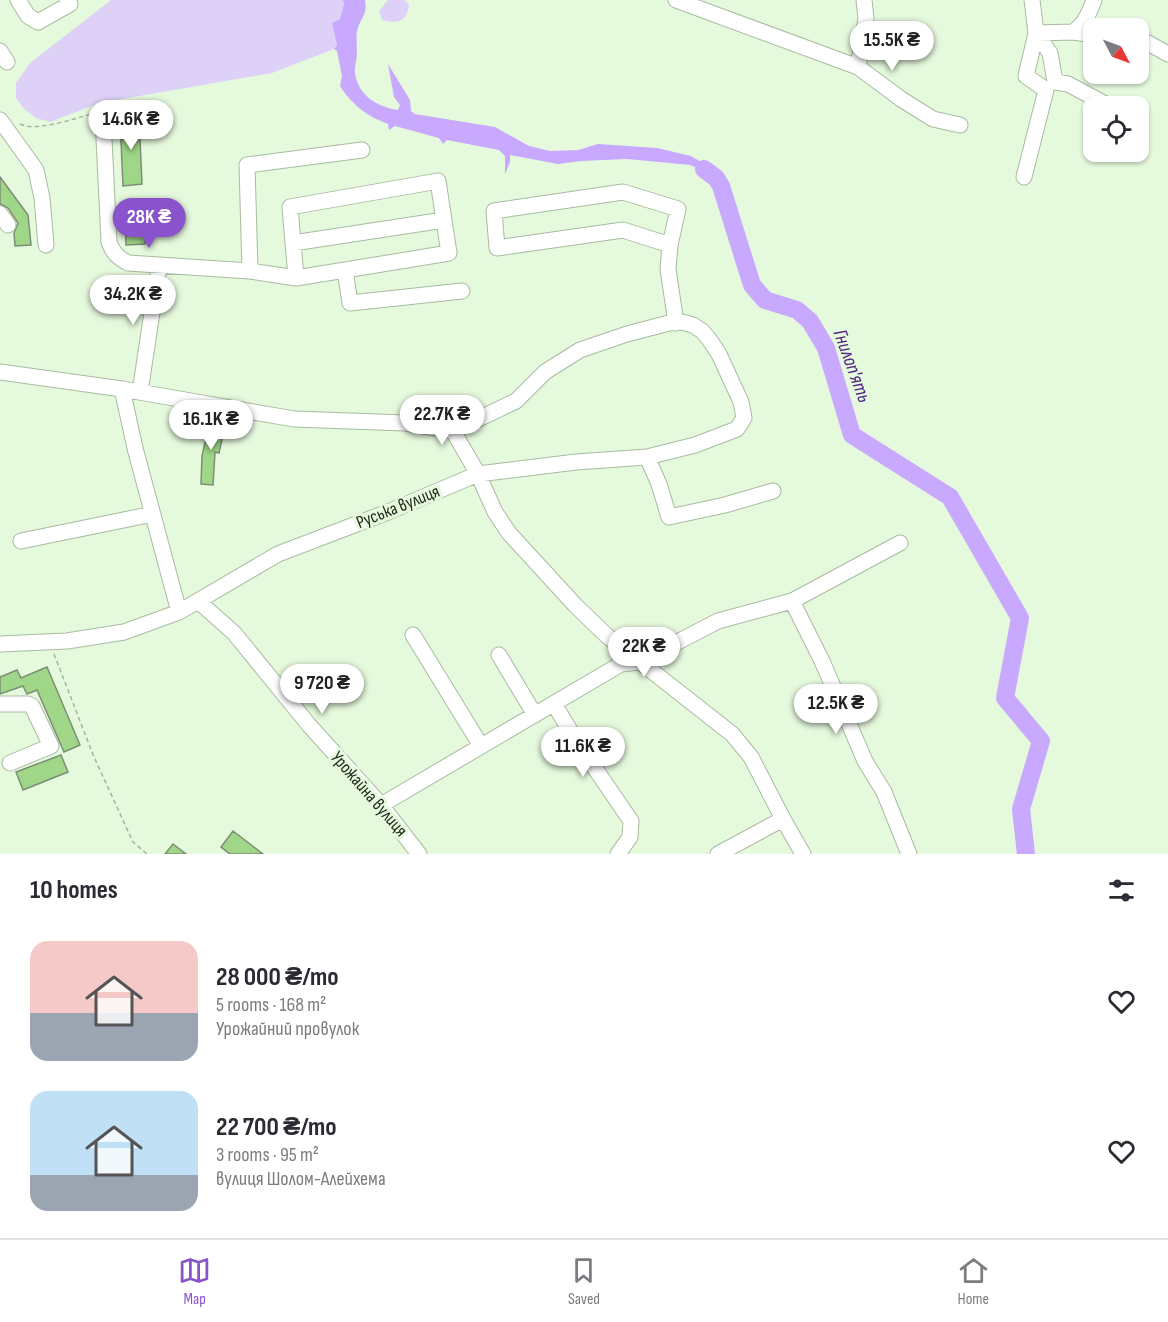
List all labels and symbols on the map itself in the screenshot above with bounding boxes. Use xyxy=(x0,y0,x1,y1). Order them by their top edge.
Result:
north arrow xyxy=(1083,18,1149,84)
pin: 15.5K ₴ xyxy=(837,21,947,72)
pin: 14.6K ₴ xyxy=(76,100,186,151)
pin: 28K ₴ xyxy=(107,198,191,249)
pin: 34.2K ₴ xyxy=(78,275,188,326)
water label: Гнилоп'ять xyxy=(828,326,876,406)
pin: 22.7K ₴ xyxy=(387,395,497,446)
pin: 16.1K ₴ xyxy=(156,400,266,451)
street label: Руська вулиця xyxy=(353,481,443,533)
pin: 22K ₴ xyxy=(602,627,686,678)
pin: 9 720 ₴ xyxy=(267,664,377,715)
pin: 12.5K ₴ xyxy=(781,684,891,735)
pin: 11.6K ₴ xyxy=(528,727,638,778)
street label: Урожайна вулиця xyxy=(326,747,412,841)

